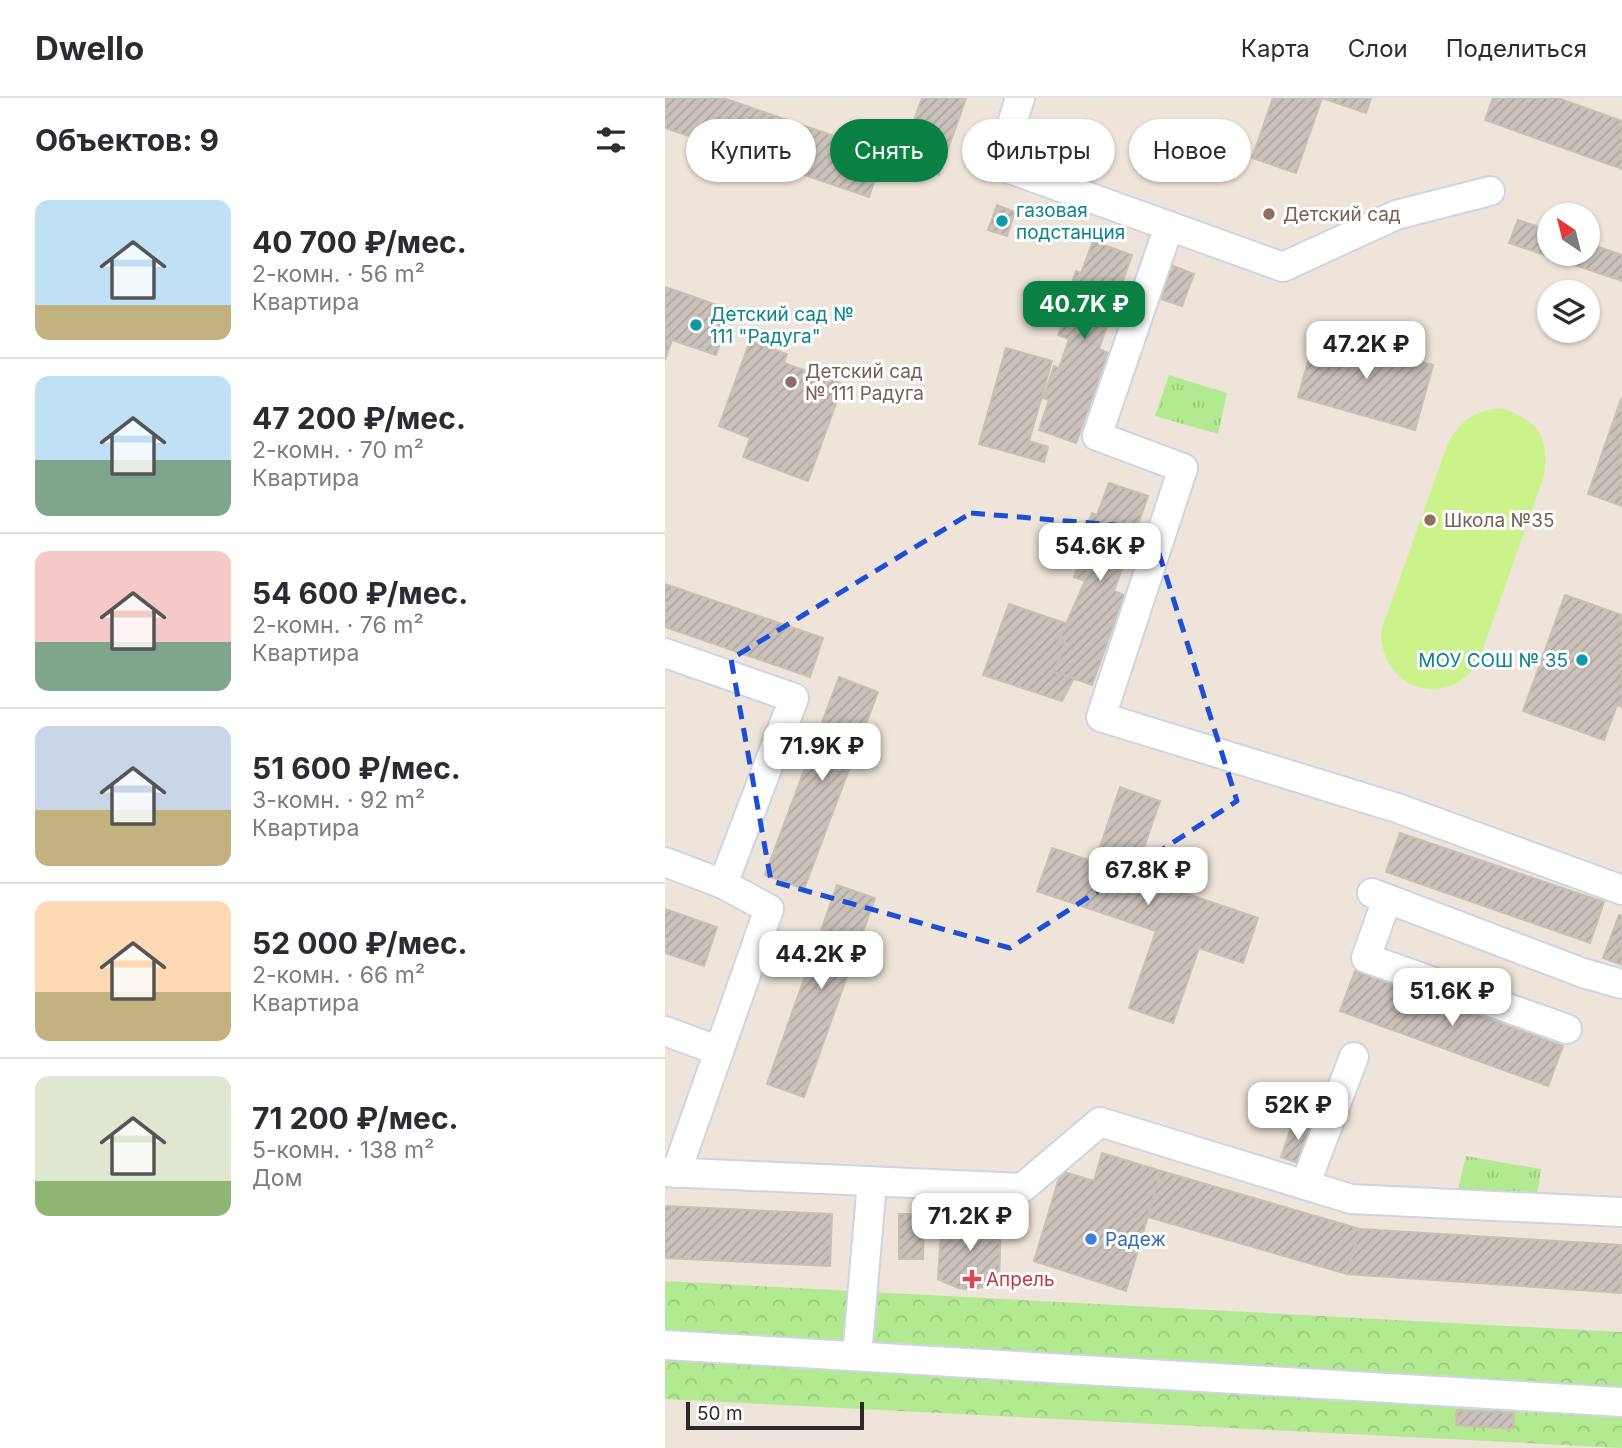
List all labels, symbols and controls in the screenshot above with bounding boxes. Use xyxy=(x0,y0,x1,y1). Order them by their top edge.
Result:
text: Dwello xyxy=(35,28,144,68)
text: Карта xyxy=(1241,34,1310,63)
text: Слои xyxy=(1348,34,1408,63)
text: Поделиться xyxy=(1446,34,1587,63)
chip: Купить xyxy=(686,119,816,182)
chip: Снять xyxy=(830,119,948,182)
chip: Фильтры xyxy=(962,119,1115,182)
chip: Новое xyxy=(1129,119,1251,182)
icon: filters xyxy=(592,121,630,159)
text: Объектов: 9 xyxy=(35,122,219,158)
place label: газовая подстанция xyxy=(1016,199,1125,244)
place label: Детский сад xyxy=(1283,203,1401,226)
north arrow xyxy=(1537,203,1599,266)
map controls xyxy=(1537,203,1600,343)
marker: Детский сад xyxy=(1261,206,1277,222)
marker: газовая подстанция xyxy=(994,213,1010,229)
text: 40 700 ₽/мес. xyxy=(252,224,467,260)
icon: home xyxy=(91,228,175,312)
text: 2-комн. · 56 m² xyxy=(252,260,425,288)
button: layers xyxy=(1537,280,1600,343)
pin: 40.7K ₽ xyxy=(1019,282,1149,341)
text: Квартира xyxy=(252,288,359,316)
text: 40.7K ₽ xyxy=(1039,290,1129,318)
place label: Детский сад № 111 "Радуга" xyxy=(710,303,854,348)
marker: Детский сад № 111 "Радуга" xyxy=(688,317,704,333)
pin: 47.2K ₽ xyxy=(1301,322,1431,381)
text: 47.2K ₽ xyxy=(1322,330,1410,358)
place label: Детский сад № 111 Радуга xyxy=(805,360,924,405)
marker: Детский сад № 111 Радуга xyxy=(783,374,799,390)
text: 47 200 ₽/мес. xyxy=(252,400,466,436)
icon: home xyxy=(91,404,175,488)
text: 2-комн. · 70 m² xyxy=(252,436,424,464)
text: Квартира xyxy=(252,464,359,492)
place label: Школа №35 xyxy=(1444,509,1554,532)
marker: Школа №35 xyxy=(1422,512,1438,528)
pin: 54.6K ₽ xyxy=(1035,524,1165,583)
text: 54.6K ₽ xyxy=(1055,532,1145,560)
text: 54 600 ₽/мес. xyxy=(252,575,468,611)
icon: home xyxy=(91,579,175,663)
text: 2-комн. · 76 m² xyxy=(252,611,424,639)
text: Квартира xyxy=(252,639,359,667)
place label: МОУ СОШ № 35 xyxy=(1418,649,1568,672)
marker: МОУ СОШ № 35 xyxy=(1574,652,1590,668)
pin: 71.9K ₽ xyxy=(757,724,887,783)
text: 71.9K ₽ xyxy=(780,732,864,760)
text: 51 600 ₽/мес. xyxy=(252,750,461,786)
icon: home xyxy=(91,754,175,838)
text: 3-комн. · 92 m² xyxy=(252,786,425,814)
text: Квартира xyxy=(252,814,359,842)
pin: 67.8K ₽ xyxy=(1083,848,1213,907)
text: 67.8K ₽ xyxy=(1105,856,1191,884)
text: 52 000 ₽/мес. xyxy=(252,925,468,961)
icon: home xyxy=(91,929,175,1013)
pin: 44.2K ₽ xyxy=(756,932,886,991)
text: 44.2K ₽ xyxy=(775,940,867,968)
text: 2-комн. · 66 m² xyxy=(252,961,425,989)
pin: 51.6K ₽ xyxy=(1387,968,1517,1028)
text: 51.6K ₽ xyxy=(1409,977,1495,1005)
text: Квартира xyxy=(252,989,359,1017)
pin: 52K ₽ xyxy=(1249,1082,1347,1142)
text: 52K ₽ xyxy=(1264,1091,1332,1119)
text: 71 200 ₽/мес. xyxy=(252,1100,459,1136)
icon: home xyxy=(91,1104,175,1188)
text: 5-комн. · 138 m² xyxy=(252,1136,434,1164)
text: Дом xyxy=(252,1164,302,1192)
pin: 71.2K ₽ xyxy=(905,1194,1035,1253)
text: 71.2K ₽ xyxy=(928,1202,1012,1230)
place label: Радеж xyxy=(1105,1228,1166,1251)
marker: Радеж xyxy=(1083,1231,1099,1247)
place label: Апрель xyxy=(986,1268,1055,1291)
marker: Апрель xyxy=(964,1271,980,1287)
scale bar xyxy=(686,1399,865,1431)
text: 50 m xyxy=(697,1402,743,1425)

